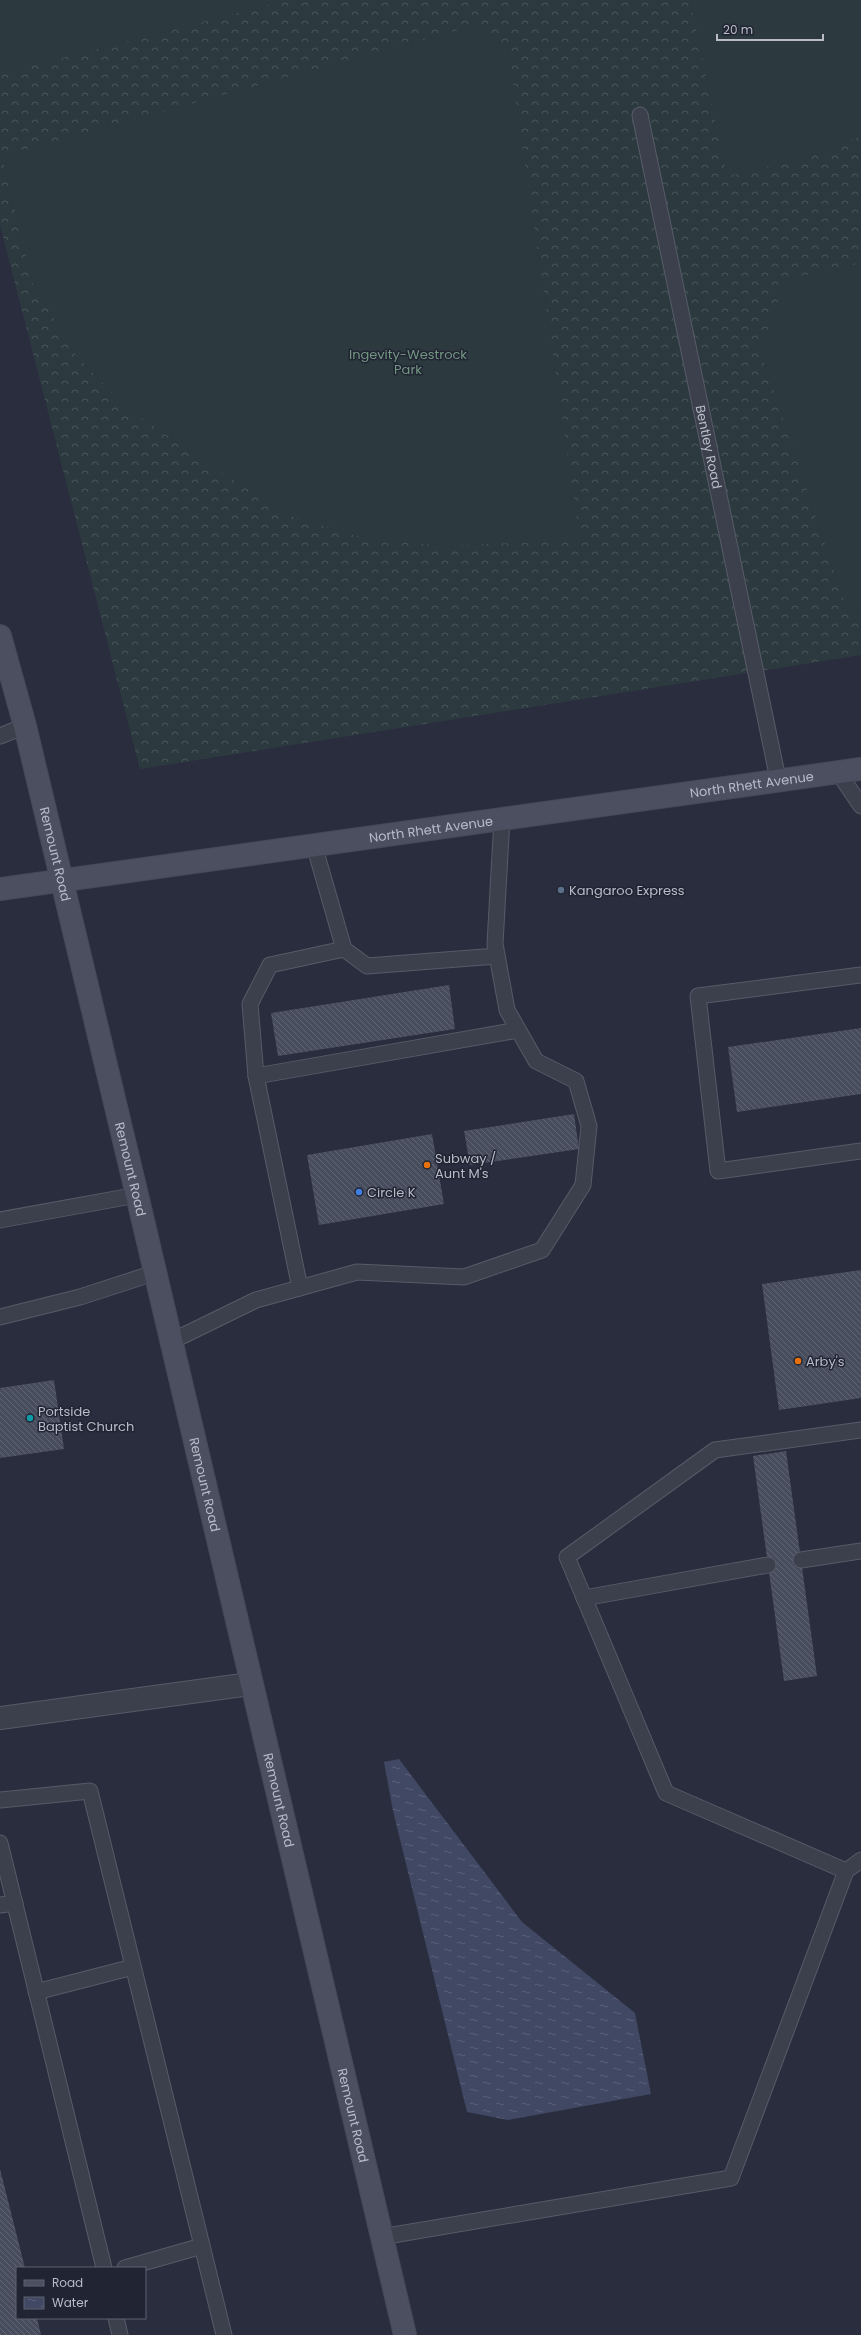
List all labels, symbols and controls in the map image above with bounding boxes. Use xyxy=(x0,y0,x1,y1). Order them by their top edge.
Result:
scale bar xyxy=(717,16,823,42)
text: 20 m xyxy=(723,21,753,38)
park label: Ingevity-Westrock Park xyxy=(349,345,467,379)
street label: Bentley Road xyxy=(691,403,726,491)
street label: North Rhett Avenue xyxy=(689,767,815,803)
street label: Remount Road xyxy=(35,805,76,903)
street label: North Rhett Avenue xyxy=(368,811,494,847)
place label: Kangaroo Express xyxy=(569,881,685,900)
marker: Kangaroo Express xyxy=(556,885,566,895)
street label: Remount Road xyxy=(110,1120,151,1218)
place label: Subway / Aunt M's xyxy=(435,1149,496,1183)
marker: Subway / Aunt M's xyxy=(422,1160,432,1170)
place label: Circle K xyxy=(367,1183,416,1202)
marker: Circle K xyxy=(354,1187,364,1197)
place label: Arby's xyxy=(806,1352,845,1371)
marker: Arby's xyxy=(793,1356,803,1366)
place label: Portside Baptist Church xyxy=(38,1402,134,1436)
marker: Portside Baptist Church xyxy=(25,1413,35,1423)
street label: Remount Road xyxy=(184,1436,225,1534)
street label: Remount Road xyxy=(258,1751,299,1849)
street label: Remount Road xyxy=(333,2066,373,2165)
legend xyxy=(16,2267,146,2319)
text: Road xyxy=(52,2274,83,2291)
text: Water xyxy=(52,2294,89,2311)

